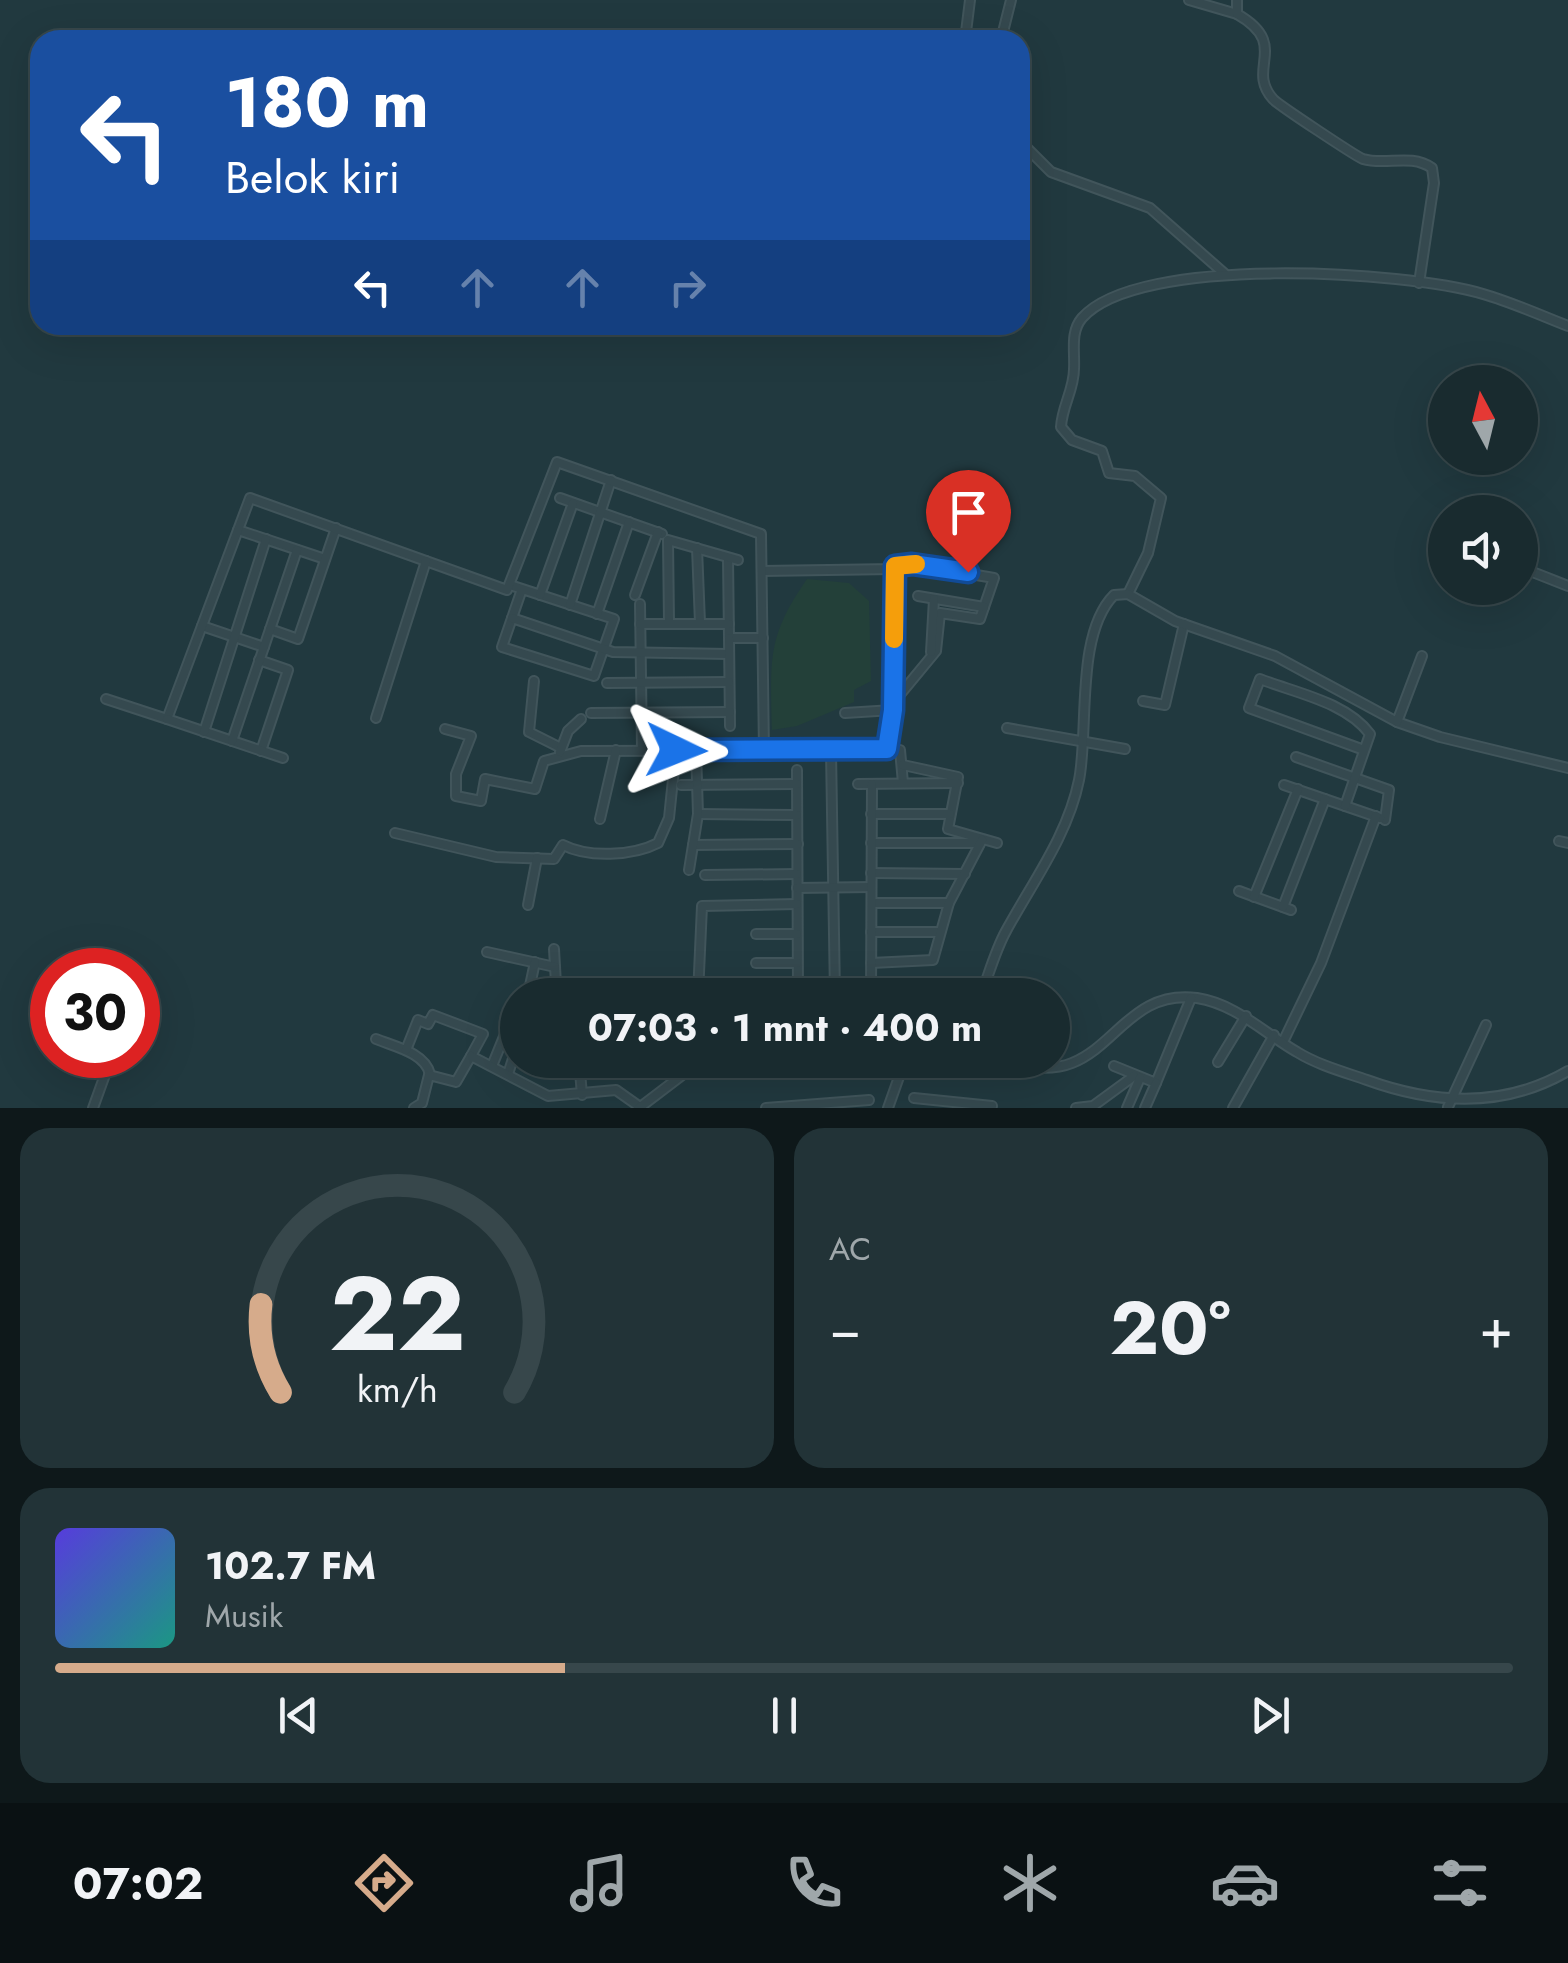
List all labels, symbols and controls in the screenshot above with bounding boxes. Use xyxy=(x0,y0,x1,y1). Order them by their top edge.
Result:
text: 180 m xyxy=(225,52,429,153)
icon: left xyxy=(60,70,190,200)
text: Belok kiri xyxy=(225,145,400,210)
icon: left xyxy=(345,260,400,315)
icon: ahead xyxy=(450,260,505,315)
icon: ahead xyxy=(555,260,610,315)
icon: right xyxy=(660,260,715,315)
north arrow xyxy=(1428,365,1538,475)
map controls xyxy=(1428,365,1538,605)
pin xyxy=(926,470,1011,573)
icon: arrive xyxy=(941,485,996,540)
button: sound xyxy=(1428,495,1538,605)
position arrow xyxy=(624,698,728,802)
speed limit sign: 30 xyxy=(30,948,160,1078)
text: 07:03 · 1 mnt · 400 m xyxy=(588,1000,982,1055)
text: AC xyxy=(829,1226,871,1272)
text: 22 xyxy=(329,1239,465,1389)
text: 20° xyxy=(1110,1274,1231,1382)
text: − xyxy=(829,1289,861,1369)
text: + xyxy=(1479,1289,1513,1369)
text: km/h xyxy=(357,1364,437,1415)
text: 102.7 FM xyxy=(205,1538,376,1593)
text: Musik xyxy=(205,1593,283,1639)
icon: previous xyxy=(271,1688,326,1743)
icon: pause xyxy=(757,1688,812,1743)
icon: next xyxy=(1243,1688,1298,1743)
icon: directions xyxy=(349,1848,419,1918)
icon: music xyxy=(564,1848,634,1918)
icon: phone xyxy=(779,1848,849,1918)
icon: climate xyxy=(995,1848,1065,1918)
icon: car xyxy=(1210,1848,1280,1918)
icon: filters xyxy=(1425,1848,1495,1918)
text: 07:02 xyxy=(73,1851,203,1916)

